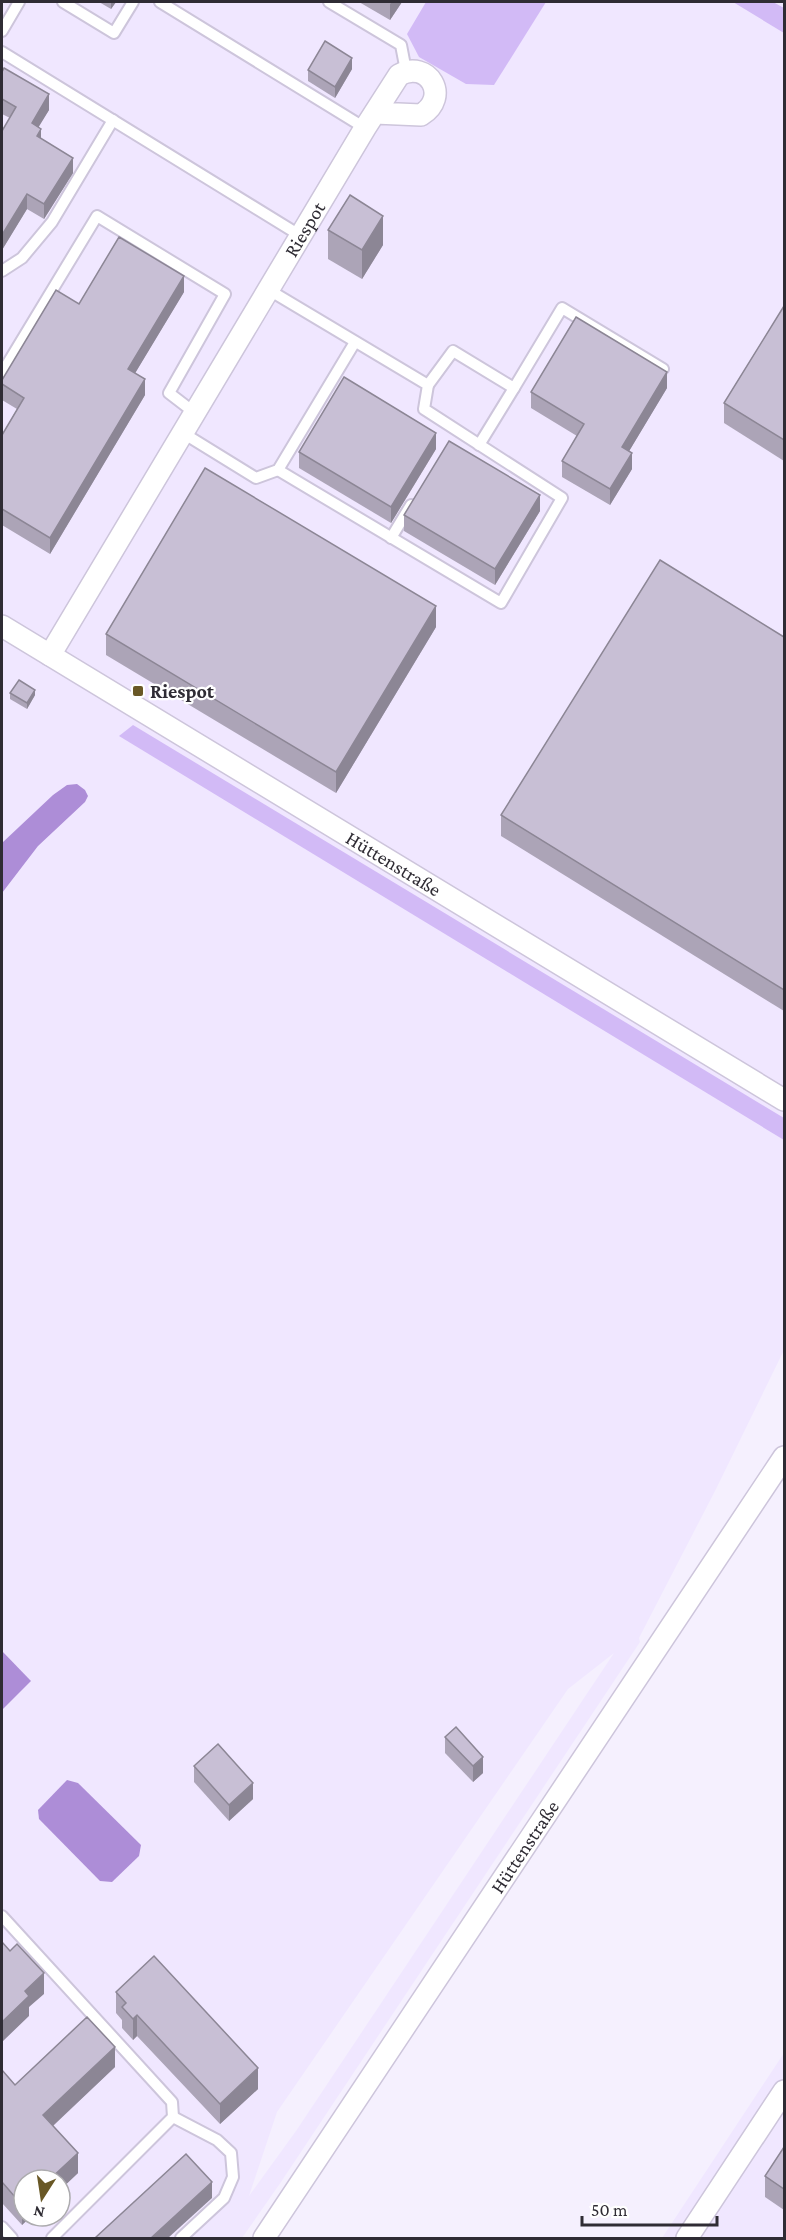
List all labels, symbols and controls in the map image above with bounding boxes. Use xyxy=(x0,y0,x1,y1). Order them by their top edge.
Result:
street label: Riespot xyxy=(280,198,330,261)
place label: Riespot xyxy=(150,680,215,702)
marker: Riespot xyxy=(131,684,145,698)
street label: Hüttenstraße xyxy=(342,826,445,901)
street label: Hüttenstraße xyxy=(486,1796,563,1897)
north arrow xyxy=(12,2168,72,2228)
scale bar xyxy=(582,2189,717,2227)
text: 50 m xyxy=(591,2200,628,2220)
text: N xyxy=(32,2203,46,2222)

